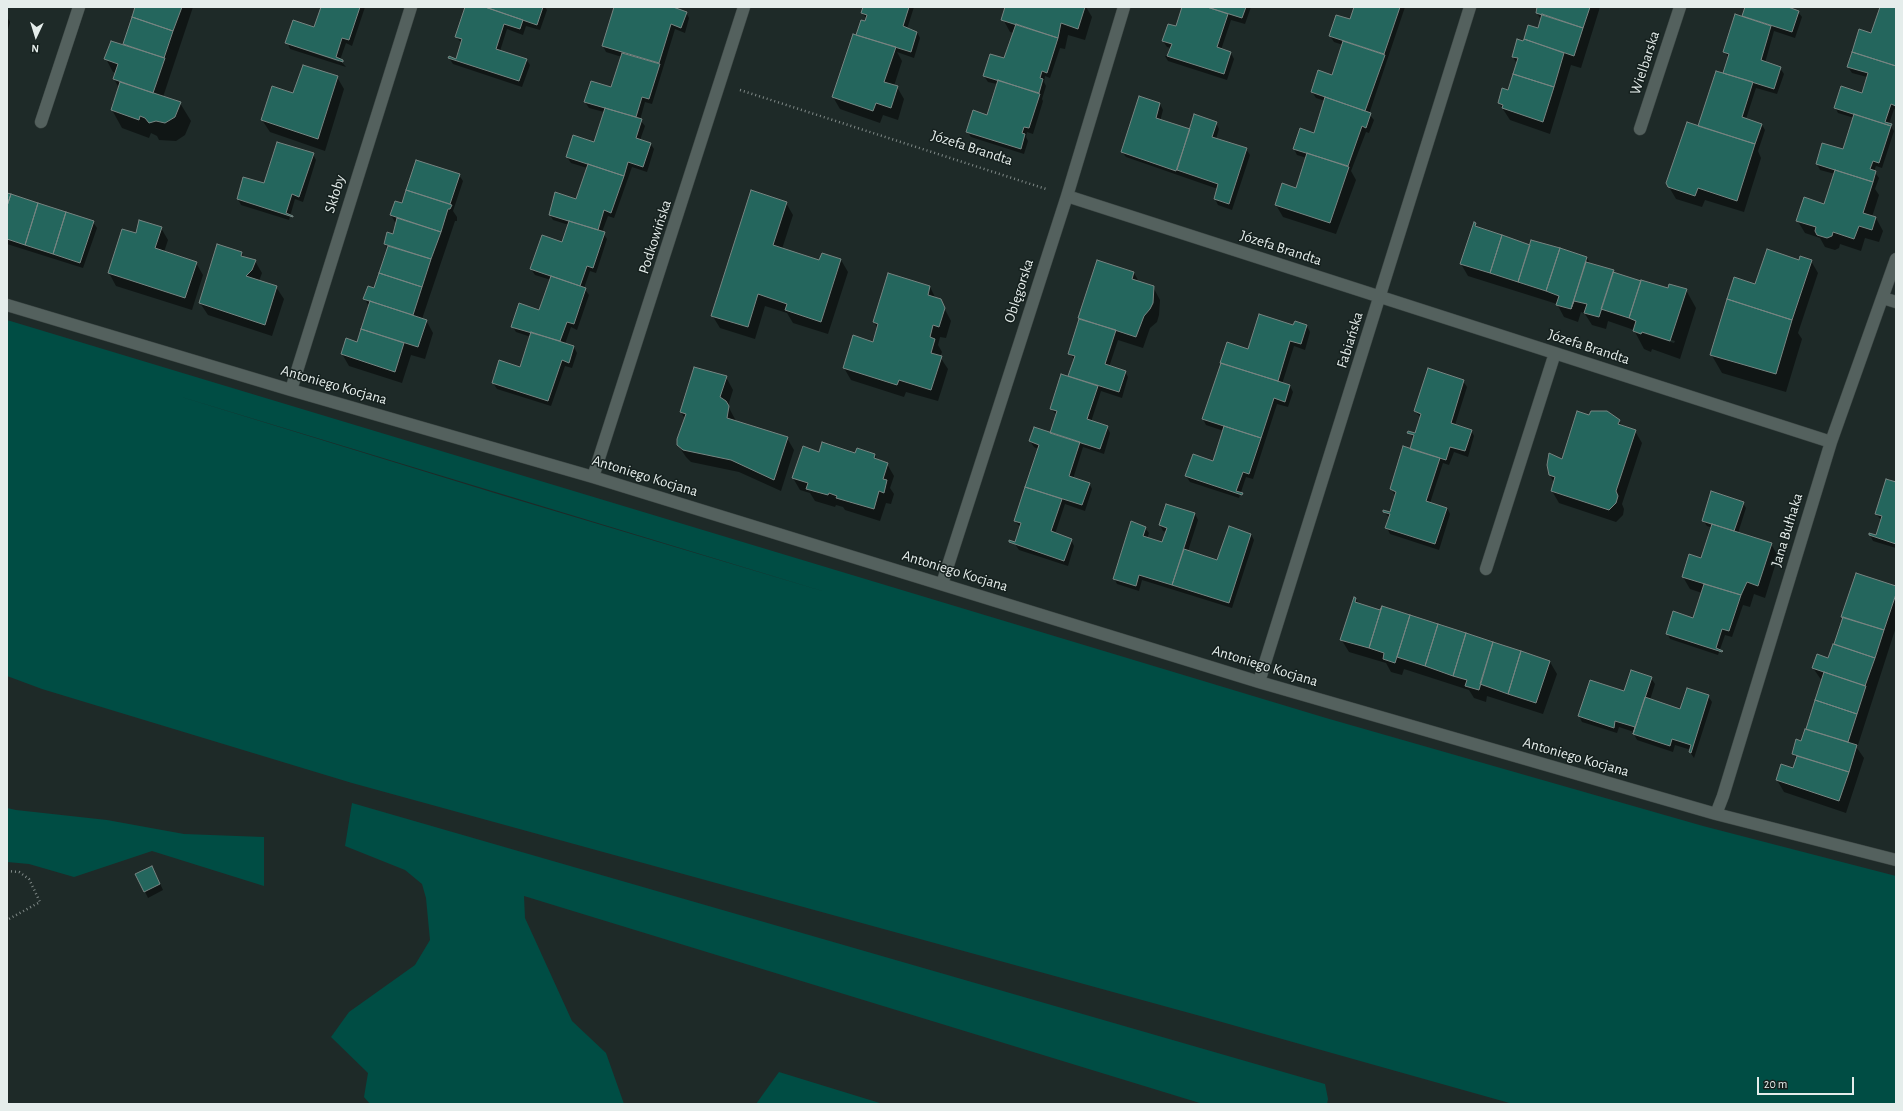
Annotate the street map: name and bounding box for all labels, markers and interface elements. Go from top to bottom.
north arrow [16,16,56,56]
street label: Wielbarska [1626,29,1664,97]
text: N [31,43,39,54]
street label: Józefa Brandta [929,126,1015,170]
street label: Skłoby [321,173,349,215]
street label: Podkowińska [635,198,675,276]
street label: Józefa Brandta [1238,226,1324,270]
street label: Oblęgorska [1000,257,1038,325]
street label: Fabiańska [1333,310,1367,370]
street label: Józefa Brandta [1546,325,1632,369]
street label: Antoniego Kocjana [279,361,389,409]
street label: Antoniego Kocjana [590,451,700,501]
street label: Jana Bułhaka [1767,491,1807,569]
street label: Antoniego Kocjana [900,546,1010,596]
street label: Antoniego Kocjana [1210,641,1320,691]
street label: Antoniego Kocjana [1521,733,1631,781]
scale bar [1759,1069,1856,1095]
text: 20 m [1764,1078,1787,1090]

